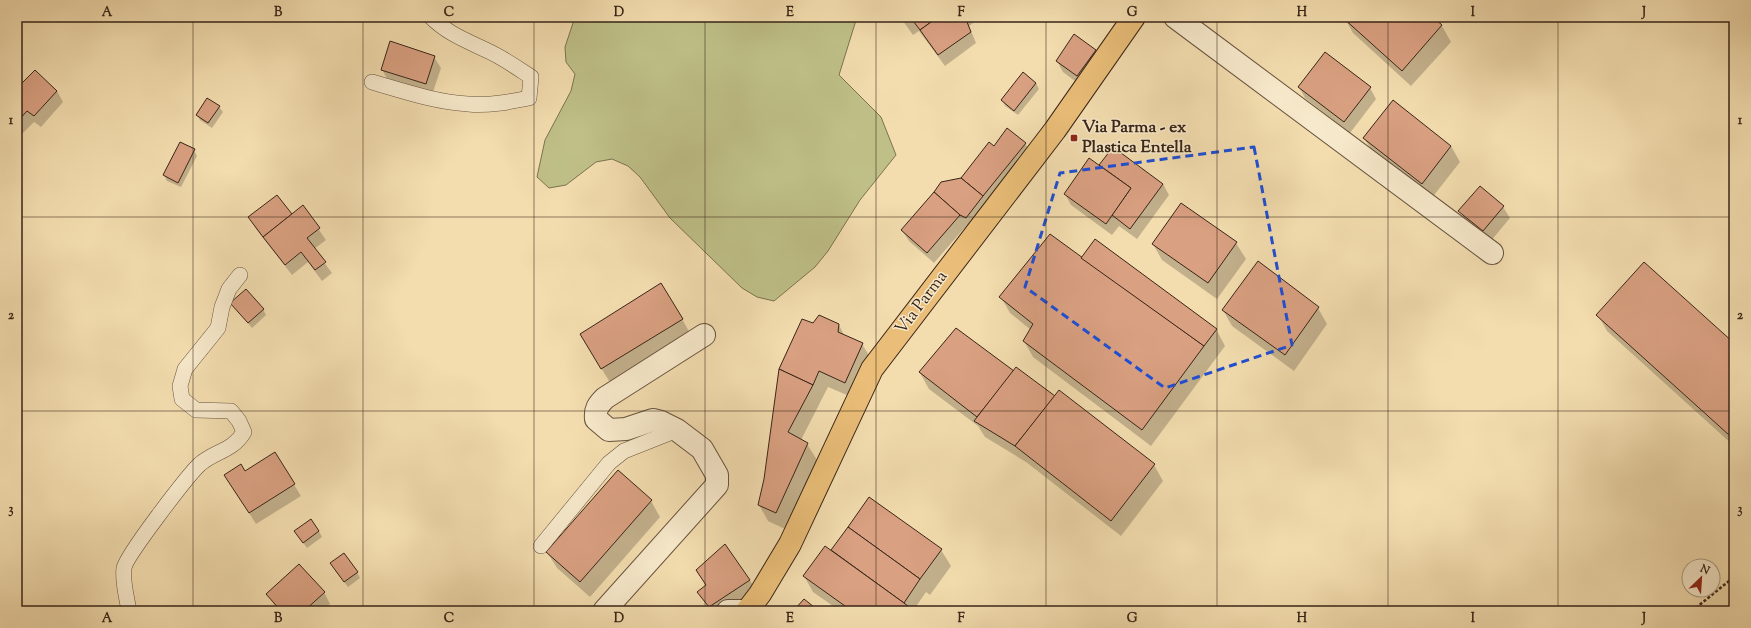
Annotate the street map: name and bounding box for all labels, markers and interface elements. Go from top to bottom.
text: A [102,4,113,22]
text: B [274,4,283,22]
text: C [444,4,454,22]
text: D [614,4,624,22]
text: E [786,4,794,22]
text: F [957,4,965,22]
text: G [1127,4,1138,22]
text: H [1297,4,1308,22]
text: I [1471,4,1476,22]
text: J [1641,4,1646,22]
text: 1 [9,112,14,130]
text: 1 [1738,112,1743,130]
place label: Via Parma - ex Plastica Entella [1082,116,1192,160]
marker: Via Parma - ex Plastica Entella [1069,133,1079,143]
street label: Via Parma [890,266,954,340]
text: 2 [8,307,15,325]
text: 2 [1737,307,1744,325]
text: 3 [8,501,14,519]
text: 3 [1737,501,1743,519]
north arrow [1681,558,1721,598]
text: N [1697,560,1712,579]
text: A [102,610,113,628]
text: B [274,610,283,628]
text: C [444,610,454,628]
text: D [614,610,624,628]
text: E [786,610,794,628]
text: F [957,610,965,628]
text: G [1127,610,1138,628]
text: H [1297,610,1308,628]
text: I [1471,610,1476,628]
text: J [1641,610,1646,628]

